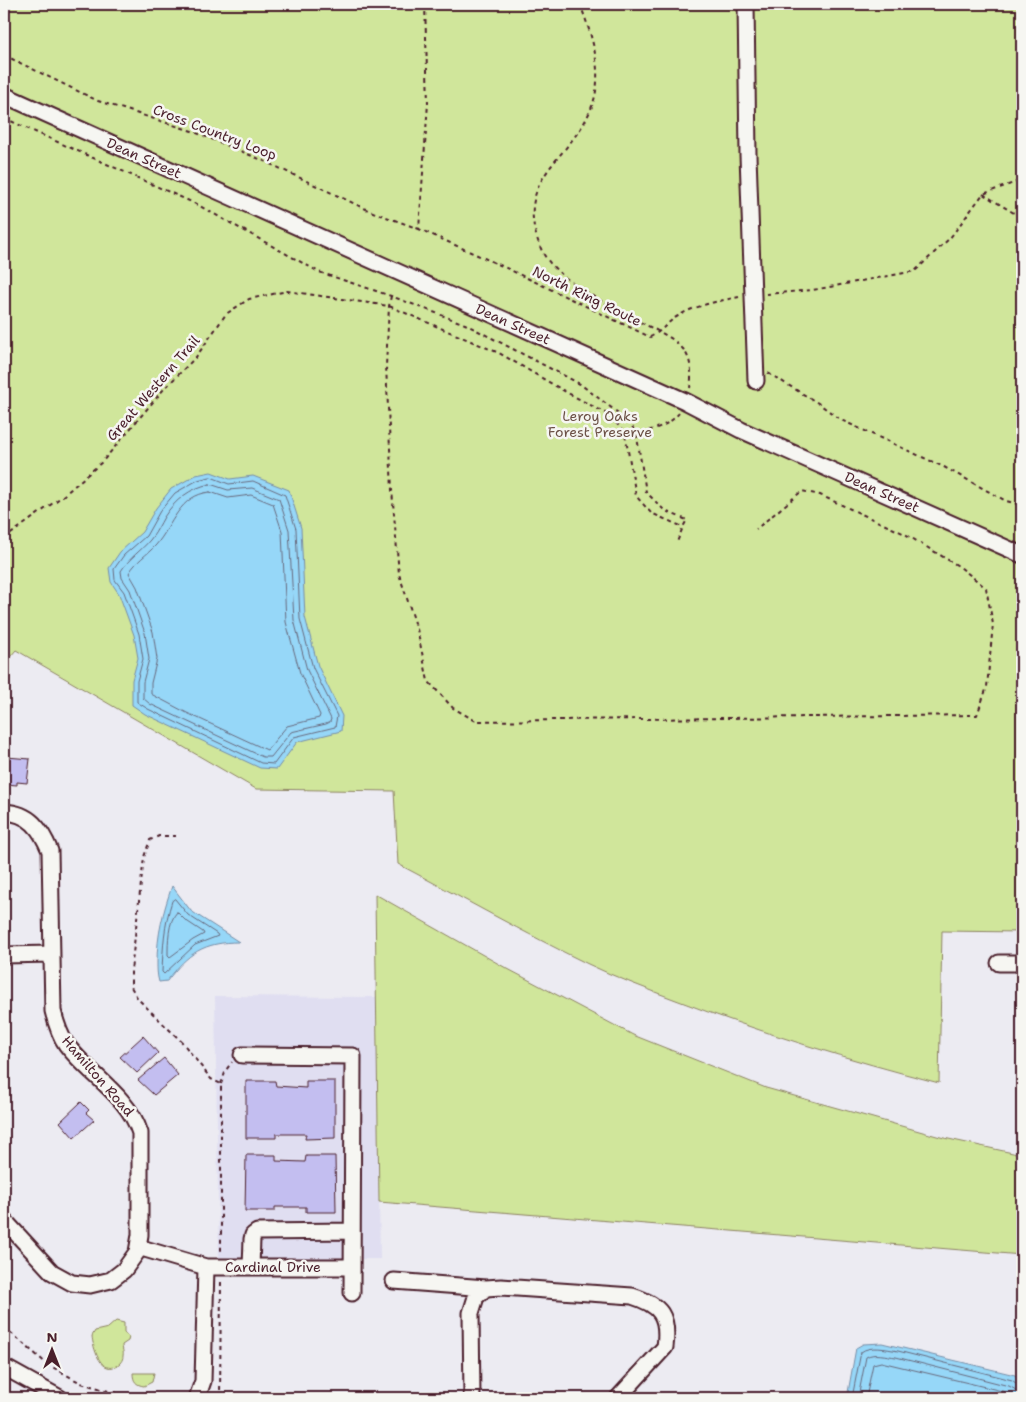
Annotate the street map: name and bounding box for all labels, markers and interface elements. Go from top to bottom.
street label: Cross Country Loop [151,100,279,164]
street label: Dean Street [104,133,184,183]
street label: North Ring Route [530,262,644,330]
street label: Dean Street [473,299,553,349]
street label: Great Western Trail [102,331,204,444]
park label: Leroy Oaks Forest Preserve [548,407,652,441]
street label: Dean Street [842,467,922,517]
street label: Hamilton Road [58,1032,138,1120]
street label: Cardinal Drive [225,1258,321,1276]
north arrow [28,1324,78,1374]
text: N [46,1328,58,1346]

